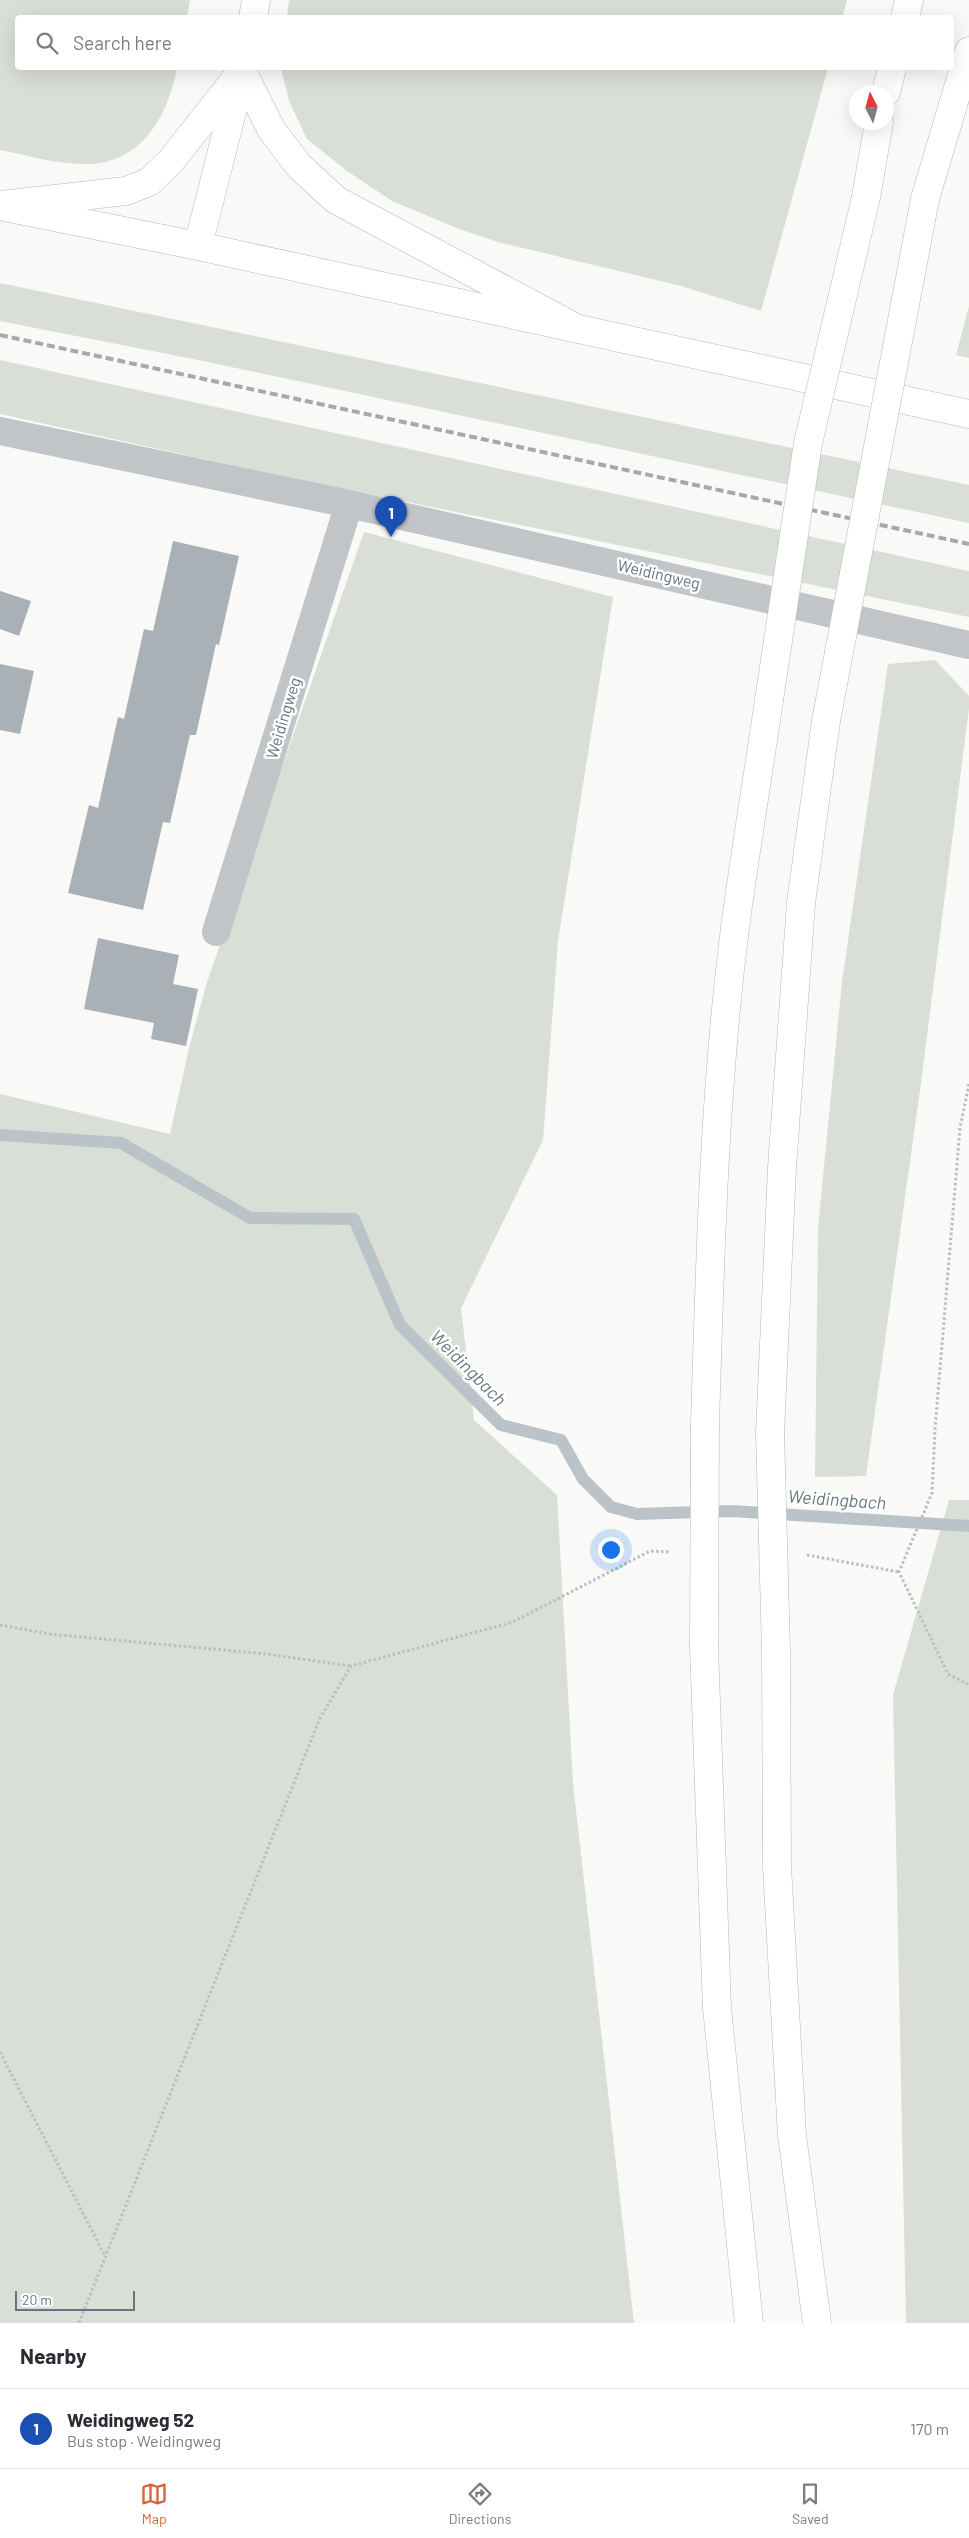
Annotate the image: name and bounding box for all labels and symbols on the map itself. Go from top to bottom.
north arrow [849,85,894,130]
pin: 1 [375,496,407,537]
street label: Weidingweg [616,555,702,592]
street label: Weidingweg [261,675,304,761]
water label: Weidingbach [426,1325,511,1410]
water label: Weidingbach [787,1485,887,1513]
your location [598,1537,624,1563]
scale bar [15,2288,135,2311]

